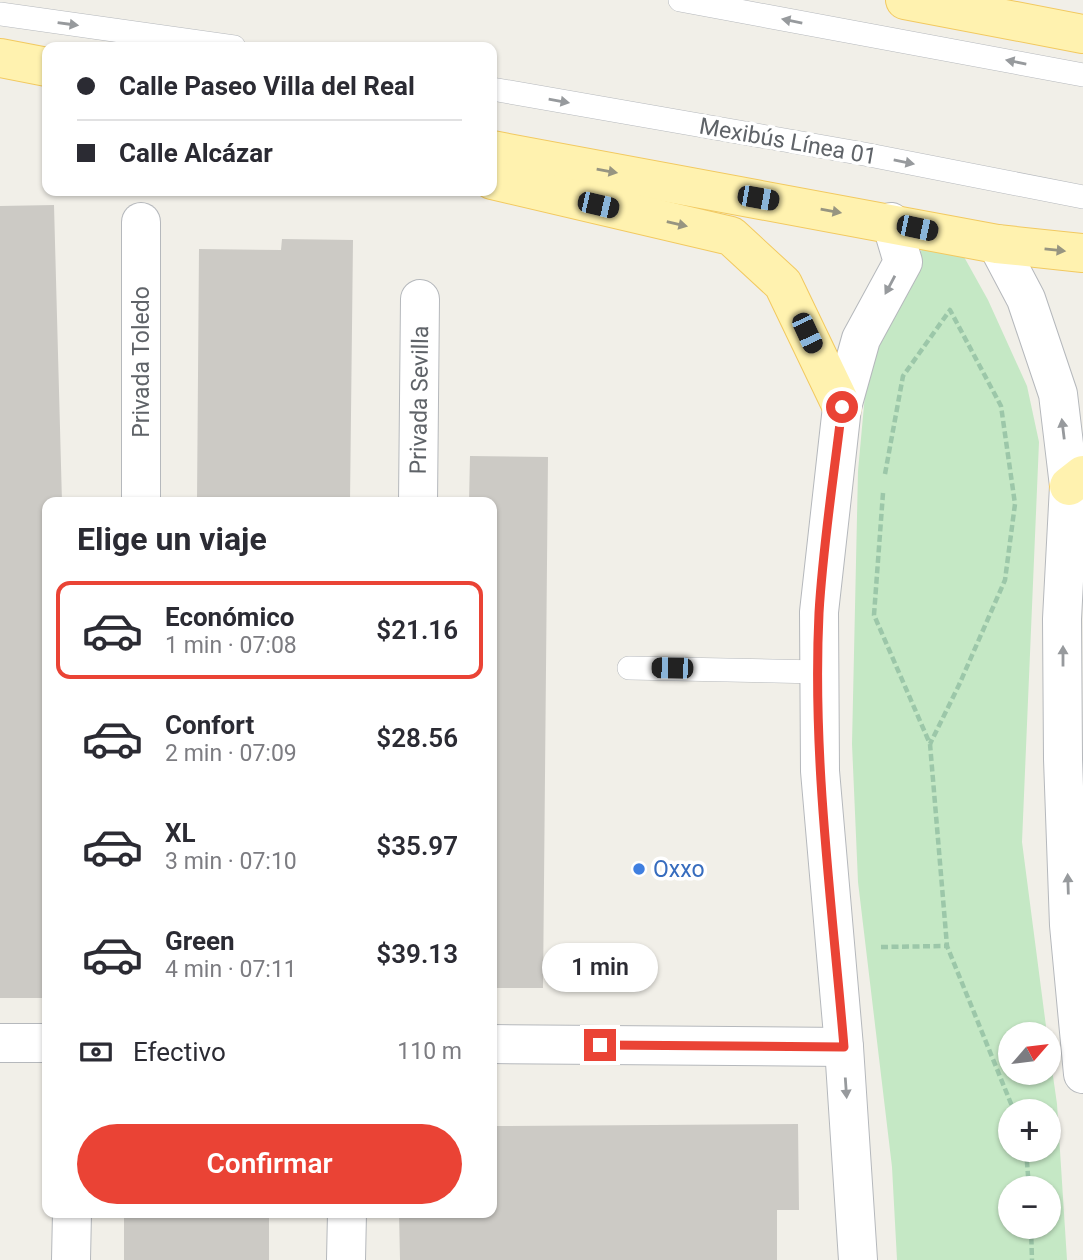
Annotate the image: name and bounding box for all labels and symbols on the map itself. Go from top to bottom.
one-way arrow [781,15,803,26]
one-way arrow [57,19,79,30]
one-way arrow [1005,57,1027,68]
one-way arrow [548,96,570,107]
street label: Mexibús Línea 01 [697,113,879,170]
one-way arrow [893,156,915,167]
one-way arrow [596,166,618,177]
car [736,184,781,212]
car [576,190,621,220]
one-way arrow [820,206,842,217]
car [895,213,940,243]
one-way arrow [667,218,689,229]
one-way arrow [1044,244,1066,255]
one-way arrow [885,276,897,296]
street label: Privada Toledo [128,286,155,438]
car [789,310,826,356]
street label: Privada Sevilla [405,325,434,475]
route start [826,391,858,423]
one-way arrow [1057,418,1068,440]
one-way arrow [1057,645,1069,667]
car [651,657,694,679]
place label: Oxxo [653,856,705,883]
marker: Oxxo [631,861,647,877]
one-way arrow [1062,872,1073,894]
callout: 1 min [542,944,658,992]
north arrow [998,1022,1060,1085]
route end [584,1029,616,1061]
one-way arrow [841,1078,852,1100]

